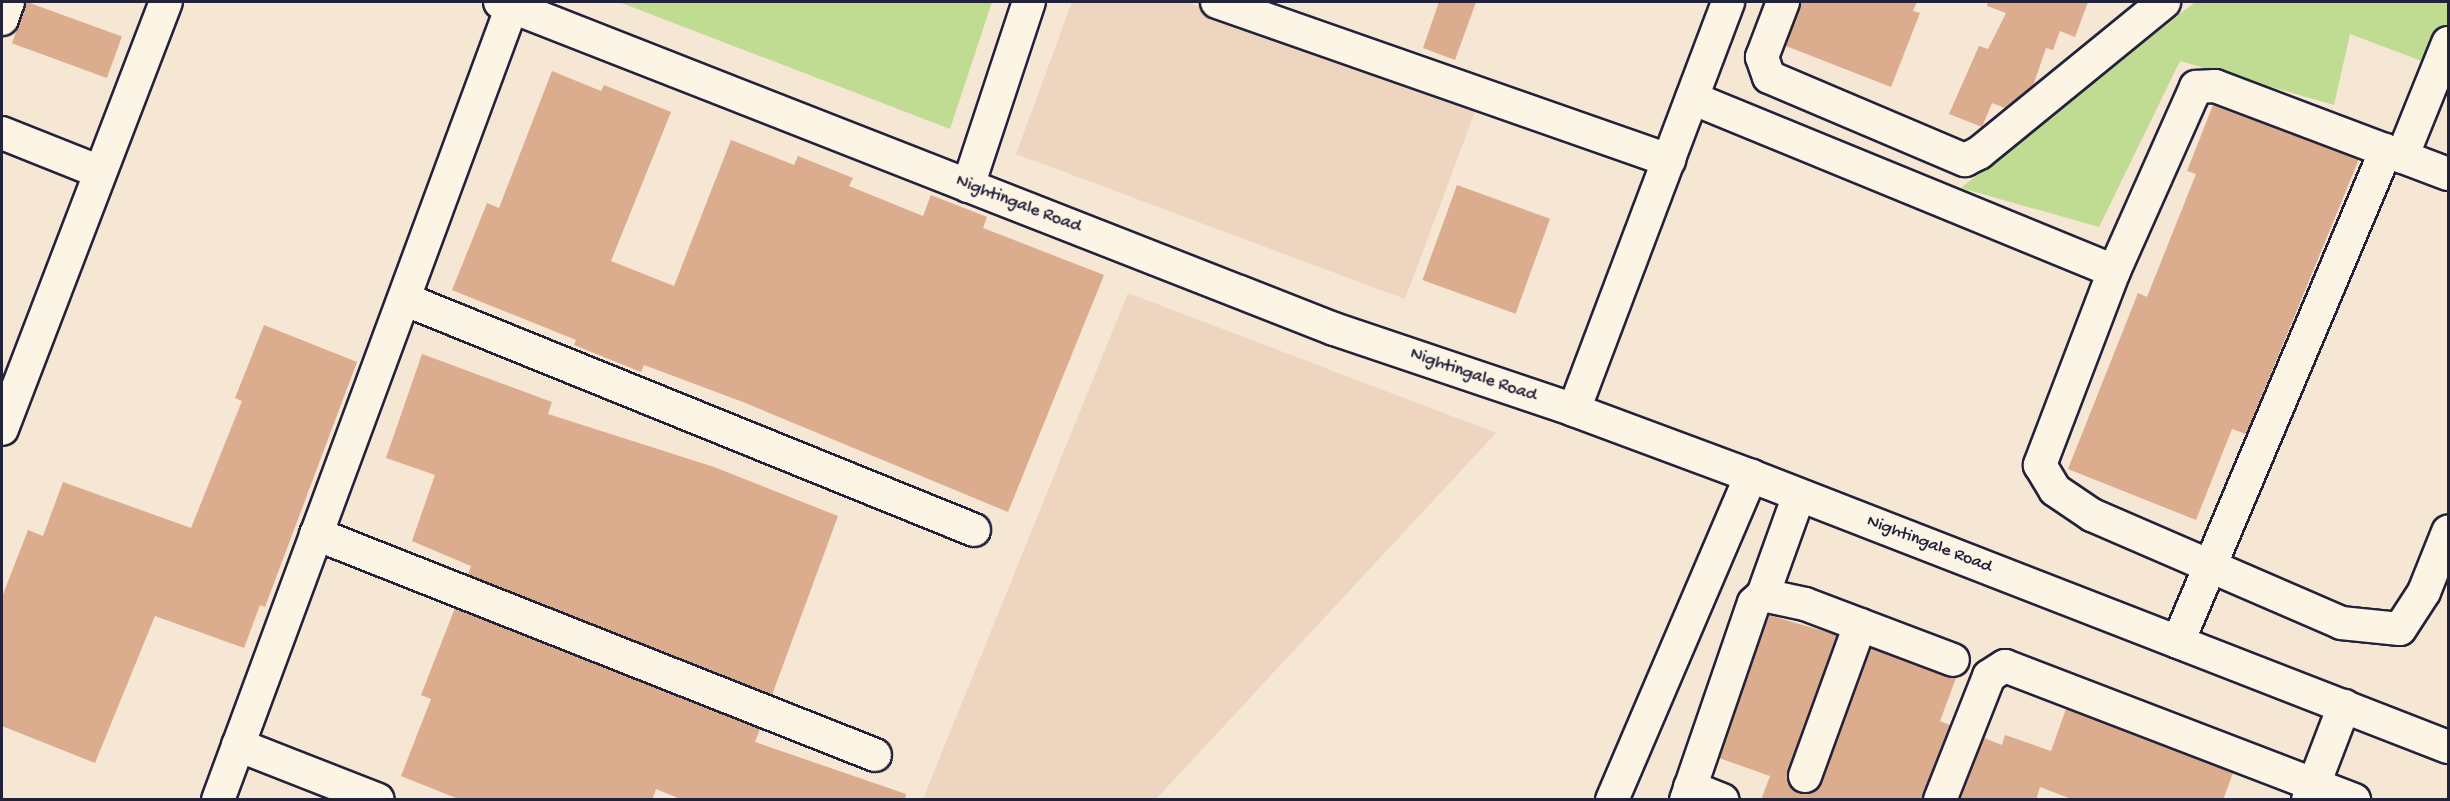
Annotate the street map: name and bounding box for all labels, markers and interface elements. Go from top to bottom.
street label: Nightingale Road [952,171,1084,239]
street label: Nightingale Road [1407,344,1539,408]
street label: Nightingale Road [1863,511,1995,579]

